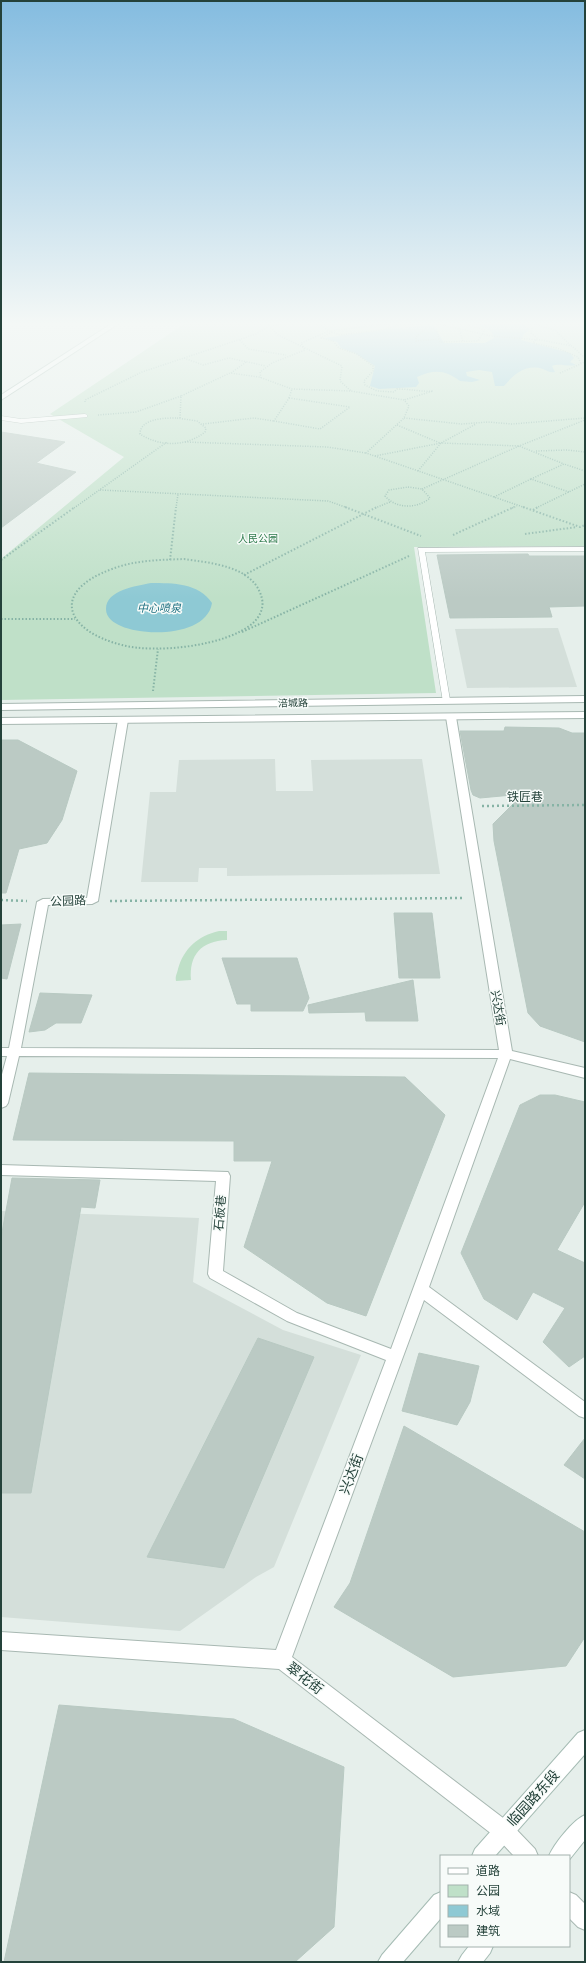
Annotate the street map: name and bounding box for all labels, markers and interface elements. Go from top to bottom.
park label: 人民公园 [238,533,278,544]
water label: 中心喷泉 [137,602,182,615]
street label: 涪城路 [278,697,308,709]
street label: 铁匠巷 [507,790,543,804]
street label: 公园路 [50,893,86,909]
street label: 兴达街 [488,989,508,1027]
street label: 石板巷 [211,1194,229,1232]
street label: 兴达街 [336,1452,366,1496]
street label: 翠花街 [284,1659,326,1697]
street label: 临园路东段 [504,1767,562,1829]
legend [440,1855,570,1947]
text: 道路 [476,1864,500,1878]
text: 公园 [476,1884,500,1898]
text: 水域 [476,1904,500,1918]
text: 建筑 [476,1924,500,1938]

